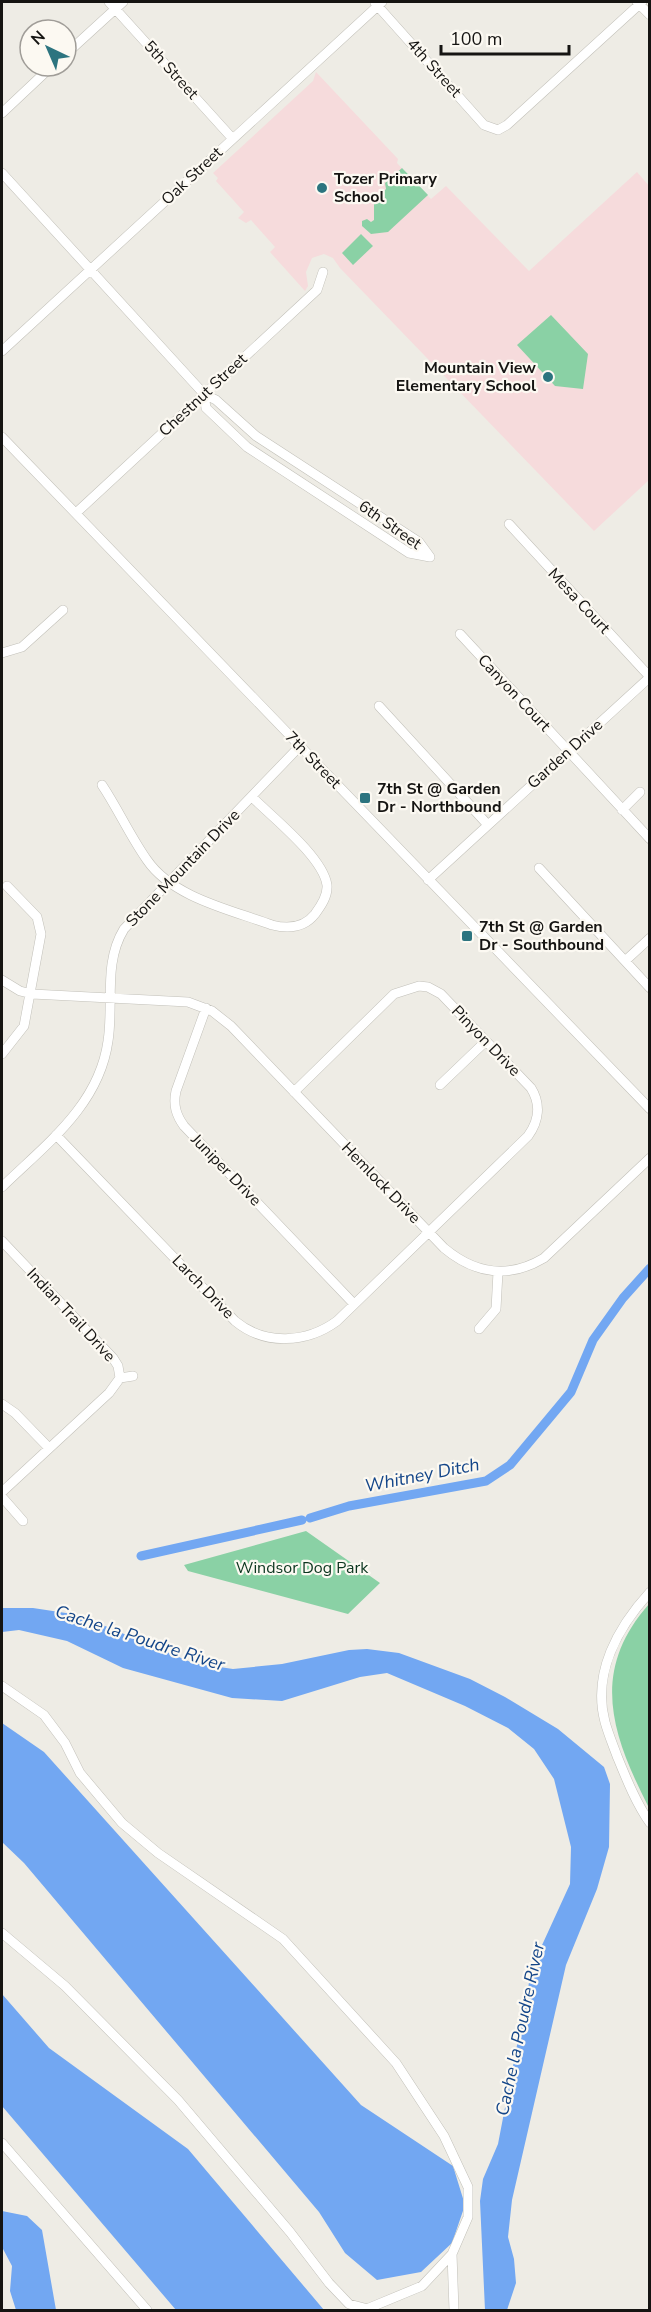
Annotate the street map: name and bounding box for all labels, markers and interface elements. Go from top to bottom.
north arrow [18,18,78,78]
scale bar [441,18,568,56]
text: N [26,26,50,50]
text: 100 m [450,27,502,51]
street label: 4th Street [402,34,467,102]
street label: 5th Street [139,36,204,104]
street label: Oak Street [157,142,228,210]
place label: Tozer Primary School [334,168,438,208]
marker: Tozer Primary School [315,181,329,195]
street label: Chestnut Street [154,348,252,442]
place label: Mountain View Elementary School [396,357,536,397]
marker: Mountain View Elementary School [541,370,555,384]
street label: 6th Street [354,495,426,555]
street label: Mesa Court [543,563,615,639]
street label: Canyon Court [473,650,556,737]
street label: Garden Drive [522,714,608,794]
street label: 7th Street [280,726,346,794]
place label: 7th St @ Garden Dr - Northbound [377,778,502,818]
marker: 7th St @ Garden Dr - Northbound [358,791,372,805]
street label: Stone Mountain Drive [121,804,245,932]
place label: 7th St @ Garden Dr - Southbound [479,916,604,956]
marker: 7th St @ Garden Dr - Southbound [460,929,474,943]
street label: Pinyon Drive [446,1001,526,1081]
street label: Juniper Drive [185,1128,266,1211]
street label: Hemlock Drive [336,1137,426,1229]
street label: Larch Drive [167,1250,239,1324]
street label: Indian Trail Drive [22,1263,120,1367]
water label: Whitney Ditch [363,1452,481,1498]
park label: Windsor Dog Park [236,1557,369,1579]
water label: Cache la Poudre River [52,1599,228,1677]
water label: Cache la Poudre River [490,1939,550,2118]

